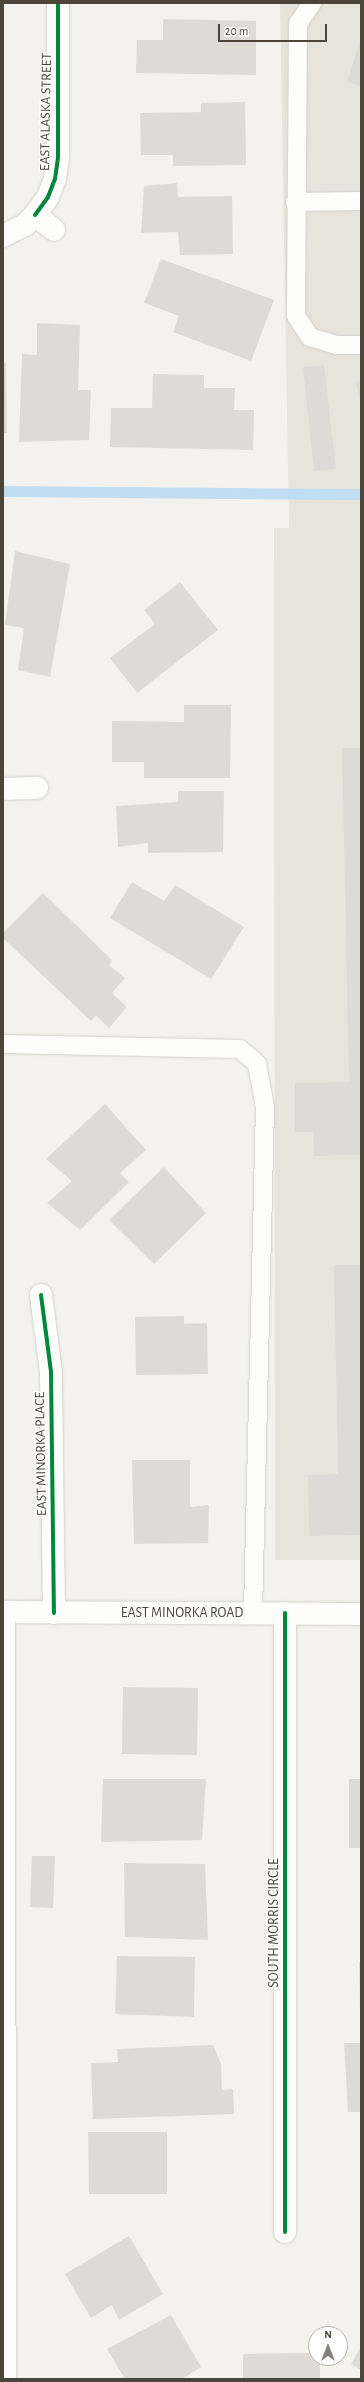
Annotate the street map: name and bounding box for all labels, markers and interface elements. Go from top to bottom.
scale bar [220,16,329,42]
text: 20 m [225,25,248,37]
street label: EAST ALASKA STREET [37,53,55,171]
street label: EAST MINORKA PLACE [32,1392,50,1516]
street label: EAST MINORKA ROAD [121,1605,243,1621]
street label: SOUTH MORRIS CIRCLE [266,1858,282,1988]
north arrow [308,2326,348,2366]
text: N [324,2329,332,2340]

